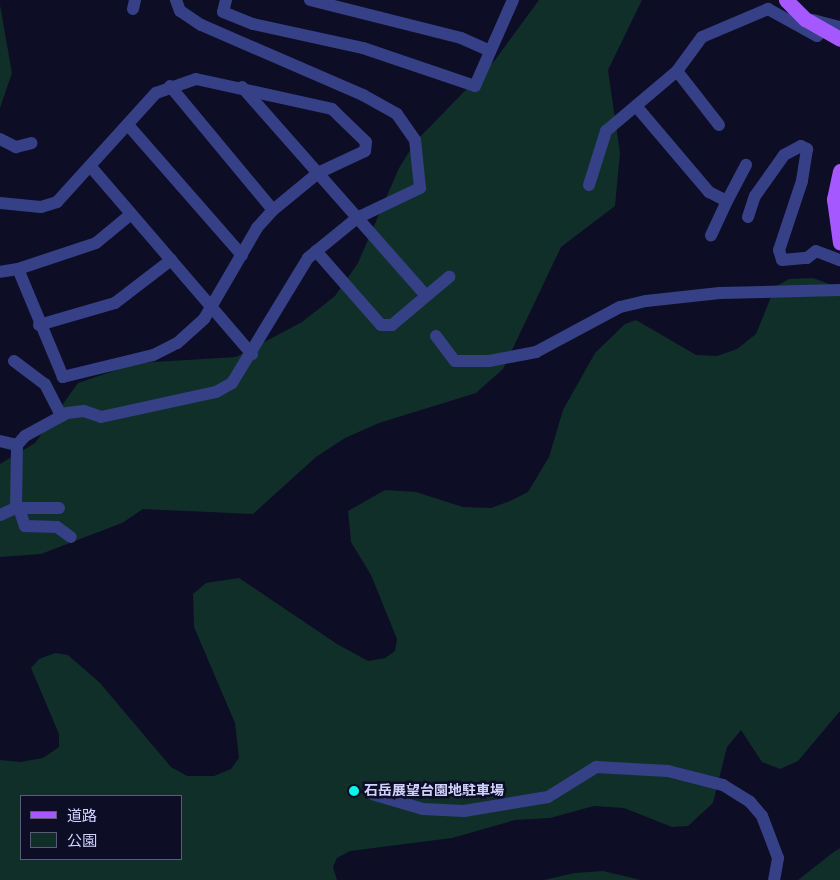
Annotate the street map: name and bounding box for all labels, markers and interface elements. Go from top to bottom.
place label: 石岳展望台園地駐車場 [364,783,504,799]
marker: 石岳展望台園地駐車場 [348,785,360,797]
legend [20,795,182,860]
text: 道路 [67,807,97,826]
text: 公園 [67,832,97,851]

